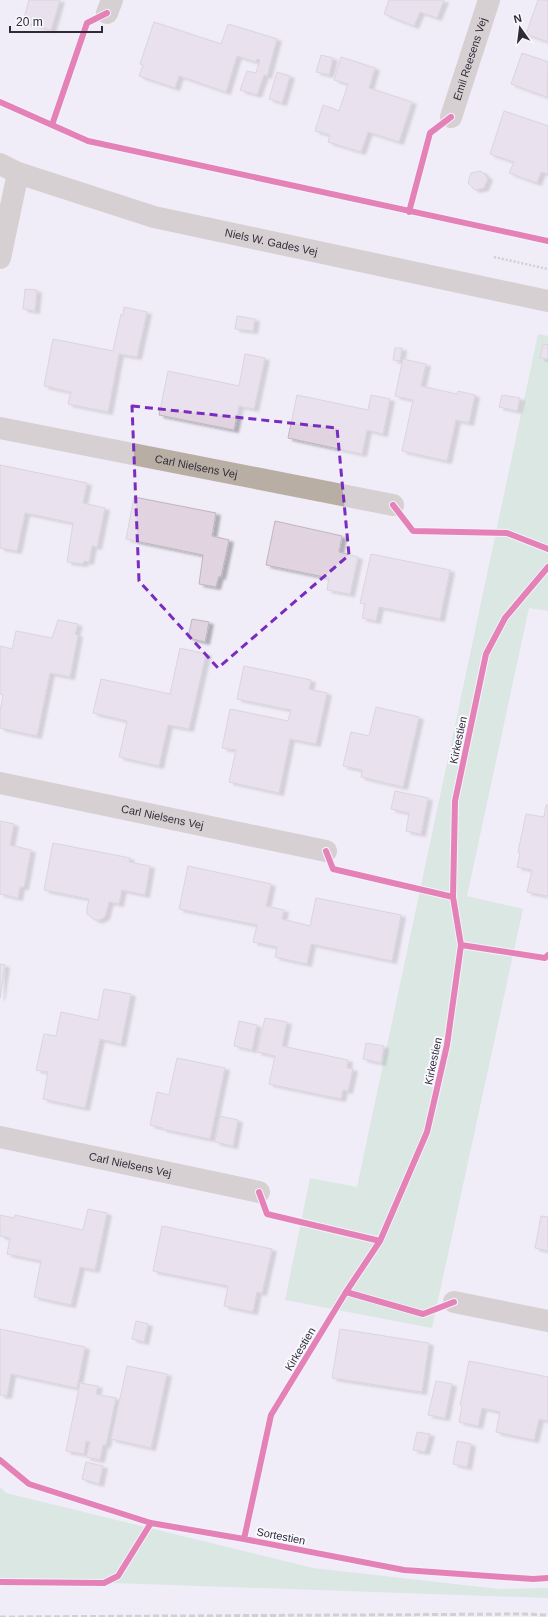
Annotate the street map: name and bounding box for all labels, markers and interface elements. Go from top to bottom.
scale bar [10,8,102,34]
north arrow [500,8,540,48]
text: N [512,12,523,25]
text: 20 m [16,15,43,29]
street label: Emil Reesens Vej [451,16,489,102]
street label: Niels W. Gades Vej [224,226,319,258]
street label: Carl Nielsens Vej [154,453,239,480]
street label: Kirkestien [447,715,469,765]
street label: Carl Nielsens Vej [120,802,205,831]
street label: Kirkestien [422,1036,444,1086]
street label: Carl Nielsens Vej [88,1150,172,1179]
street label: Kirkestien [282,1325,318,1373]
street label: Sortestien [256,1525,306,1547]

